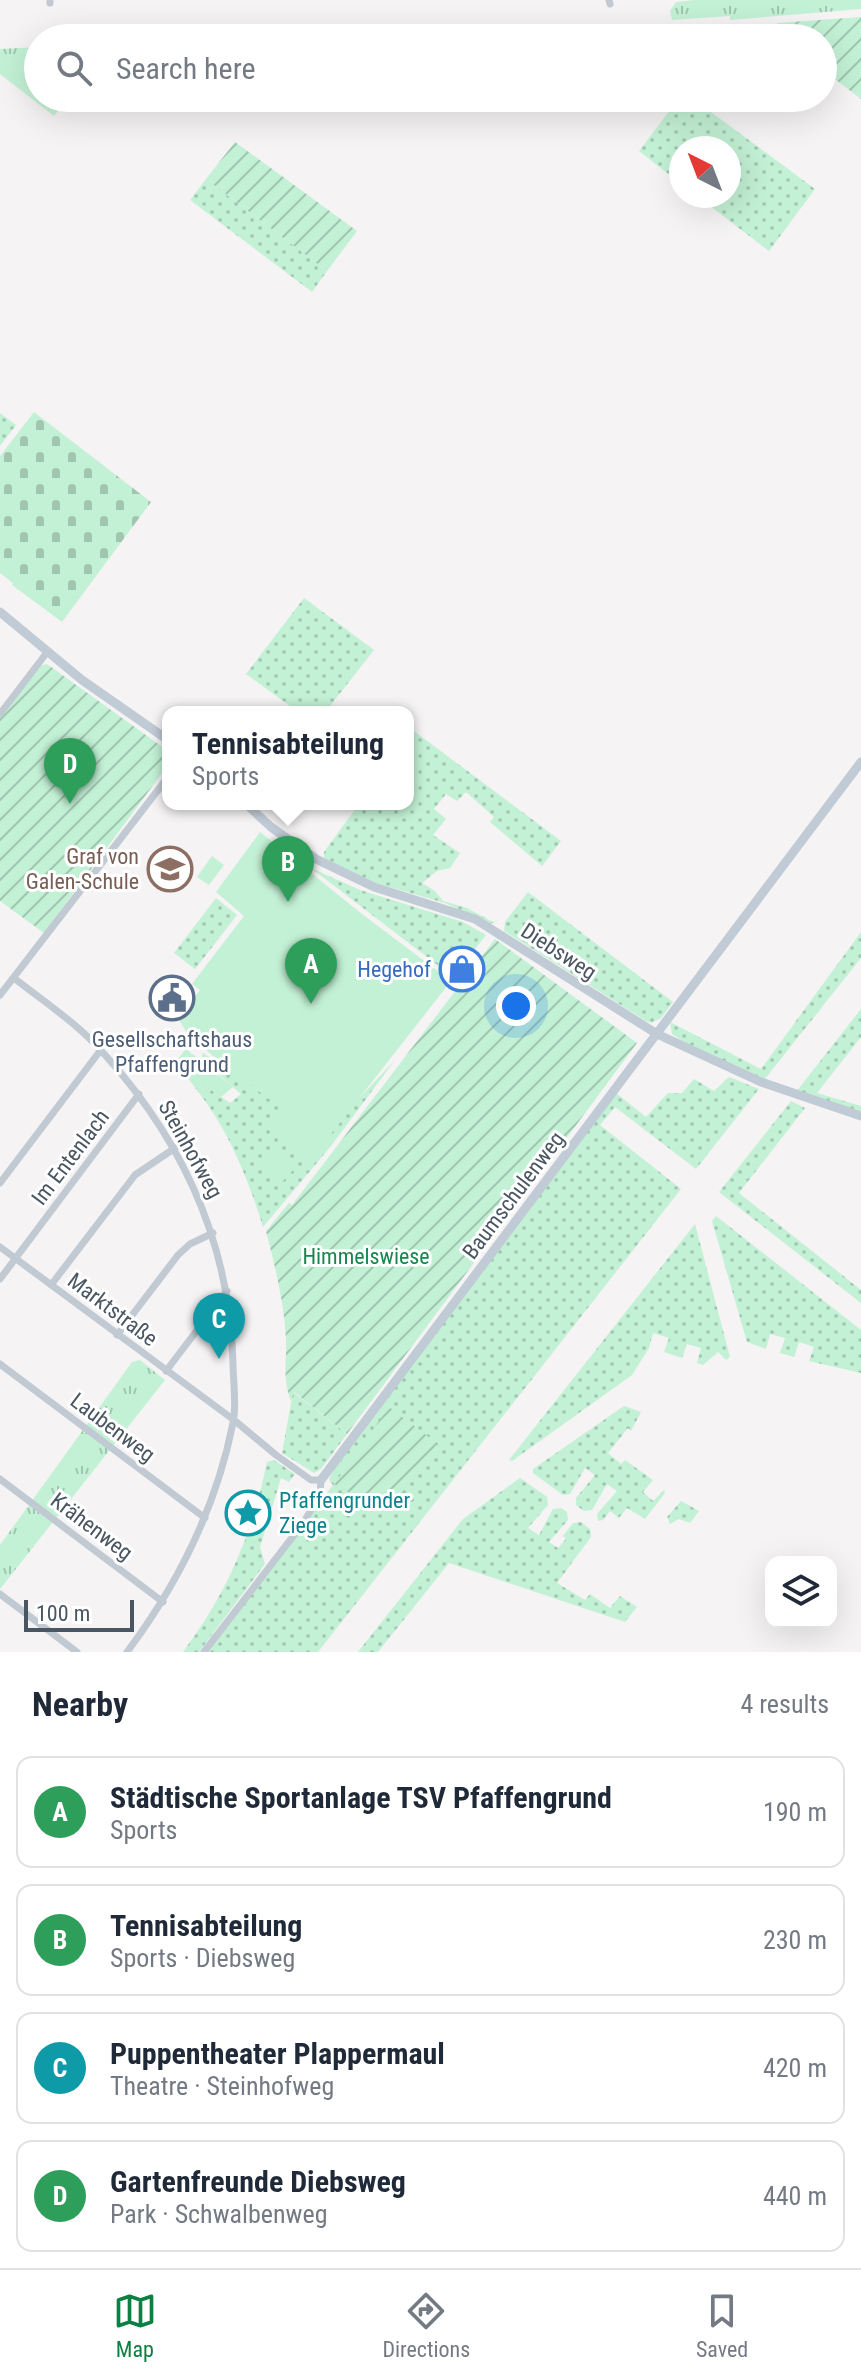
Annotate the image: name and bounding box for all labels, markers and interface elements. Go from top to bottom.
search box [24,24,837,112]
icon: search [52,46,96,90]
text: Search here [116,51,256,86]
north arrow [669,136,741,208]
popup [162,706,414,810]
text: Tennisabteilung [192,726,384,761]
pin: D [44,738,96,804]
text: Sports [192,761,259,791]
pin: B [262,836,314,902]
place label: Graf von Galen-Schule [26,844,139,894]
school or university icon: Graf von Galen-Schule [146,845,194,893]
street label: Diebsweg [517,918,601,985]
pin: A [285,938,337,1004]
shop icon: Hegehof [438,945,486,993]
place label: Hegehof [357,957,431,982]
public building icon: Gesellschaftshaus Pfaffengrund [148,974,196,1022]
your location [496,986,536,1026]
place label: Gesellschaftshaus Pfaffengrund [92,1027,252,1077]
street label: Steinhofweg [153,1096,228,1203]
street label: Im Entenlach [27,1105,114,1210]
street label: Baumschulenweg [457,1127,569,1264]
park label: Himmelswiese [302,1244,430,1269]
street label: Marktstraße [63,1268,162,1351]
pin: C [193,1293,245,1359]
street label: Laubenweg [66,1388,160,1467]
street label: Krähenweg [46,1488,138,1565]
place label: Pfaffengrunder Ziege [279,1488,410,1538]
place icon: Pfaffengrunder Ziege [224,1489,272,1537]
map controls [765,1556,837,1628]
button: layers [765,1556,837,1628]
scale bar [24,1596,134,1632]
text: 100 m [36,1601,90,1626]
text: Nearby [32,1684,128,1724]
text: 4 results [740,1689,829,1719]
text: Städtische Sportanlage TSV Pfaffengrund [110,1780,612,1815]
text: A [52,1797,68,1827]
text: 190 m [763,1797,827,1827]
text: Sports [110,1815,177,1845]
text: Tennisabteilung [110,1908,302,1943]
text: B [53,1925,67,1955]
text: 230 m [763,1925,827,1955]
text: Sports · Diebsweg [110,1943,295,1973]
text: Puppentheater Plappermaul [110,2036,445,2071]
text: C [53,2053,67,2083]
text: 420 m [763,2053,827,2083]
text: Theatre · Steinhofweg [110,2071,334,2101]
text: Gartenfreunde Diebsweg [110,2164,406,2199]
text: D [53,2181,67,2211]
text: 440 m [763,2181,827,2211]
text: Park · Schwalbenweg [110,2199,328,2229]
tab: Map [113,2289,157,2362]
tab: Directions [382,2289,470,2362]
tab: Saved [696,2289,748,2362]

